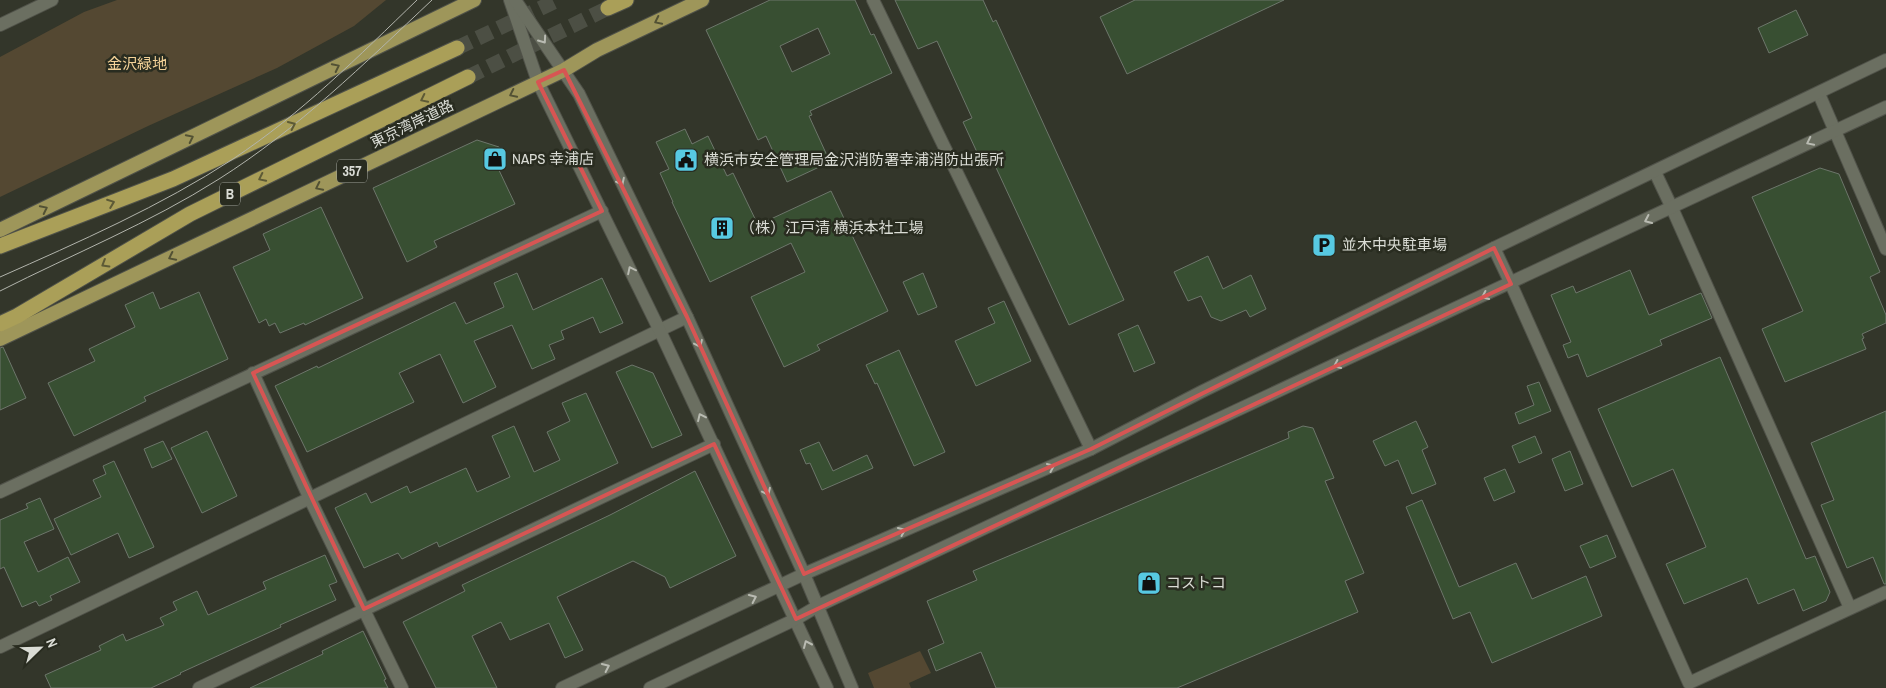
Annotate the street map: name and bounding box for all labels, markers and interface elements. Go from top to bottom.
one-way arrow [654,15,663,25]
one-way arrow [537,34,546,44]
park label: 金沢緑地 [107,53,167,74]
one-way arrow [331,63,340,73]
one-way arrow [509,88,518,98]
one-way arrow [420,93,429,103]
street label: 東京湾岸道路 [367,94,457,153]
one-way arrow [287,120,296,131]
one-way arrow [185,134,194,144]
one-way arrow [1806,136,1815,146]
shop icon: NAPS 幸浦店 [482,146,508,172]
public building icon: 横浜市安全管理局金沢消防署幸浦消防出張所 [673,147,699,173]
place label: NAPS 幸浦店 [512,148,594,169]
place label: 横浜市安全管理局金沢消防署幸浦消防出張所 [704,149,1004,170]
road number: 357 [337,160,367,182]
one-way arrow [259,172,268,182]
one-way arrow [615,177,626,186]
one-way arrow [315,181,324,191]
road number: B [220,182,240,205]
one-way arrow [106,199,115,210]
one-way arrow [39,205,48,215]
one-way arrow [1644,213,1653,223]
building icon: （株）江戸清 横浜本社工場 [709,215,735,241]
place label: （株）江戸清 横浜本社工場 [740,217,923,238]
parking icon: 並木中央駐車場 [1311,232,1337,258]
place label: 並木中央駐車場 [1342,234,1447,255]
one-way arrow [168,251,177,261]
one-way arrow [101,258,110,268]
one-way arrow [627,266,637,275]
one-way arrow [1481,290,1490,300]
one-way arrow [693,339,703,348]
one-way arrow [1333,358,1342,369]
one-way arrow [697,413,707,422]
one-way arrow [1046,462,1055,473]
one-way arrow [760,487,771,496]
one-way arrow [897,527,906,538]
shop icon: コストコ [1136,570,1162,596]
place label: コストコ [1166,572,1226,593]
one-way arrow [748,594,757,604]
north arrow [15,623,65,673]
text: N [42,636,62,650]
one-way arrow [803,640,813,649]
one-way arrow [601,663,610,673]

